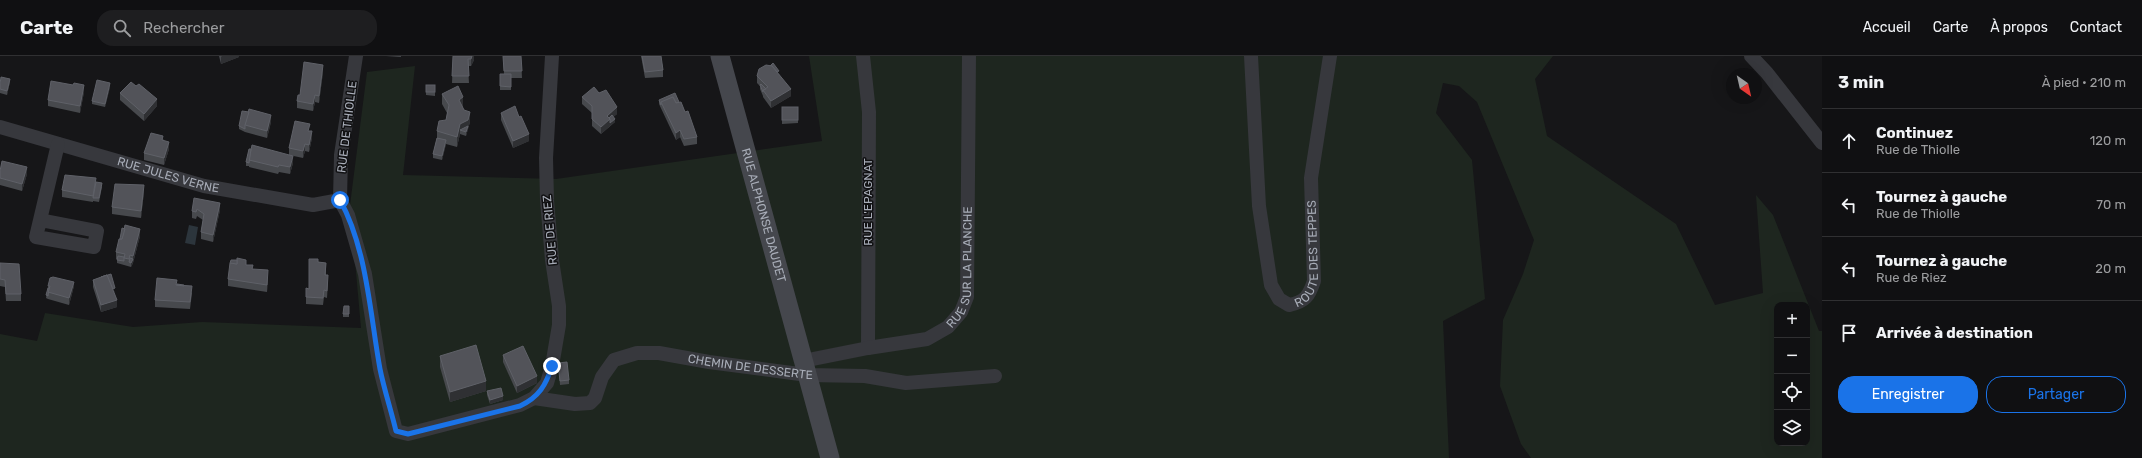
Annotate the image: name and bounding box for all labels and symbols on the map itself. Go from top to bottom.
north arrow [1726,68,1762,104]
street label: RUE DE THIOLLE [334,80,360,174]
street label: RUE ALPHONSE DAUDET [739,147,789,284]
street label: RUE JULES VERNE [116,154,220,196]
street label: RUE L'EPAGNAT [861,158,875,246]
route start [331,191,349,209]
street label: RUE DE RIEZ [540,194,560,266]
street label: ROUTE DES TEPPES [1292,200,1321,310]
street label: RUE SUR LA PLANCHE [943,206,975,331]
street label: CHEMIN DE DESSERTE [687,351,813,382]
route end [543,357,561,375]

